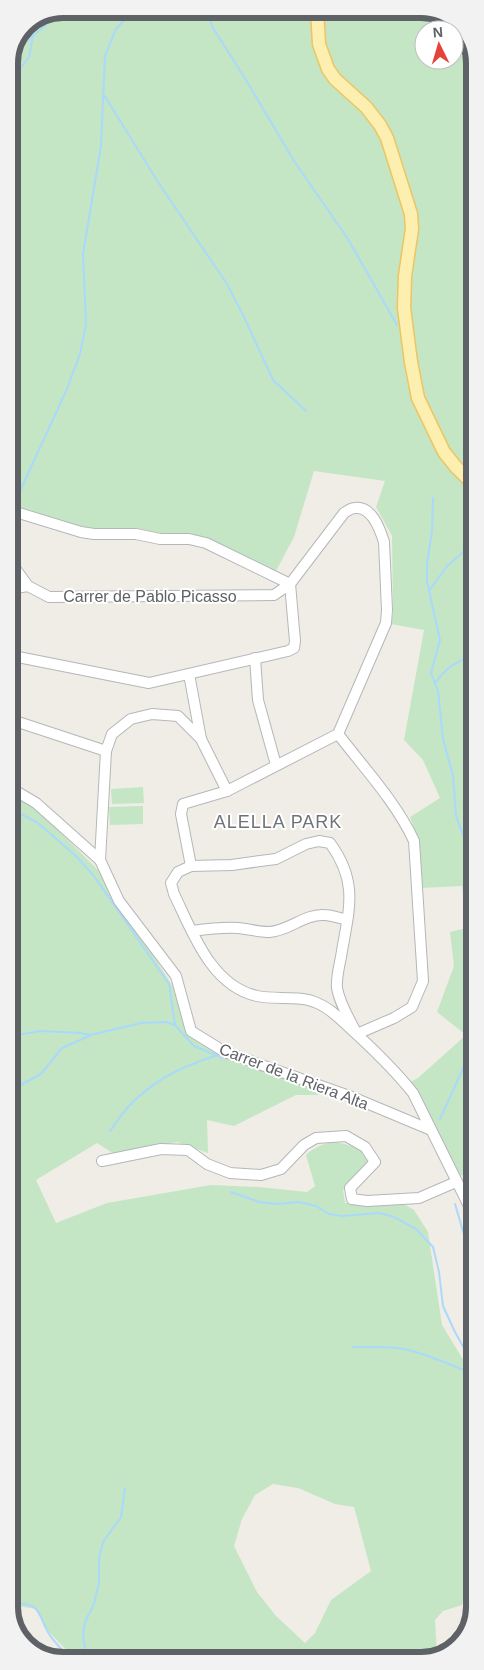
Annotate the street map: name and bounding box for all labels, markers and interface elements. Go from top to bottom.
north arrow [414,20,464,70]
text: N [432,24,444,40]
street label: Carrer de Pablo Picasso [63,588,237,605]
district label: ALELLA PARK [214,812,342,832]
street label: Carrer de la Riera Alta [217,1040,371,1113]

